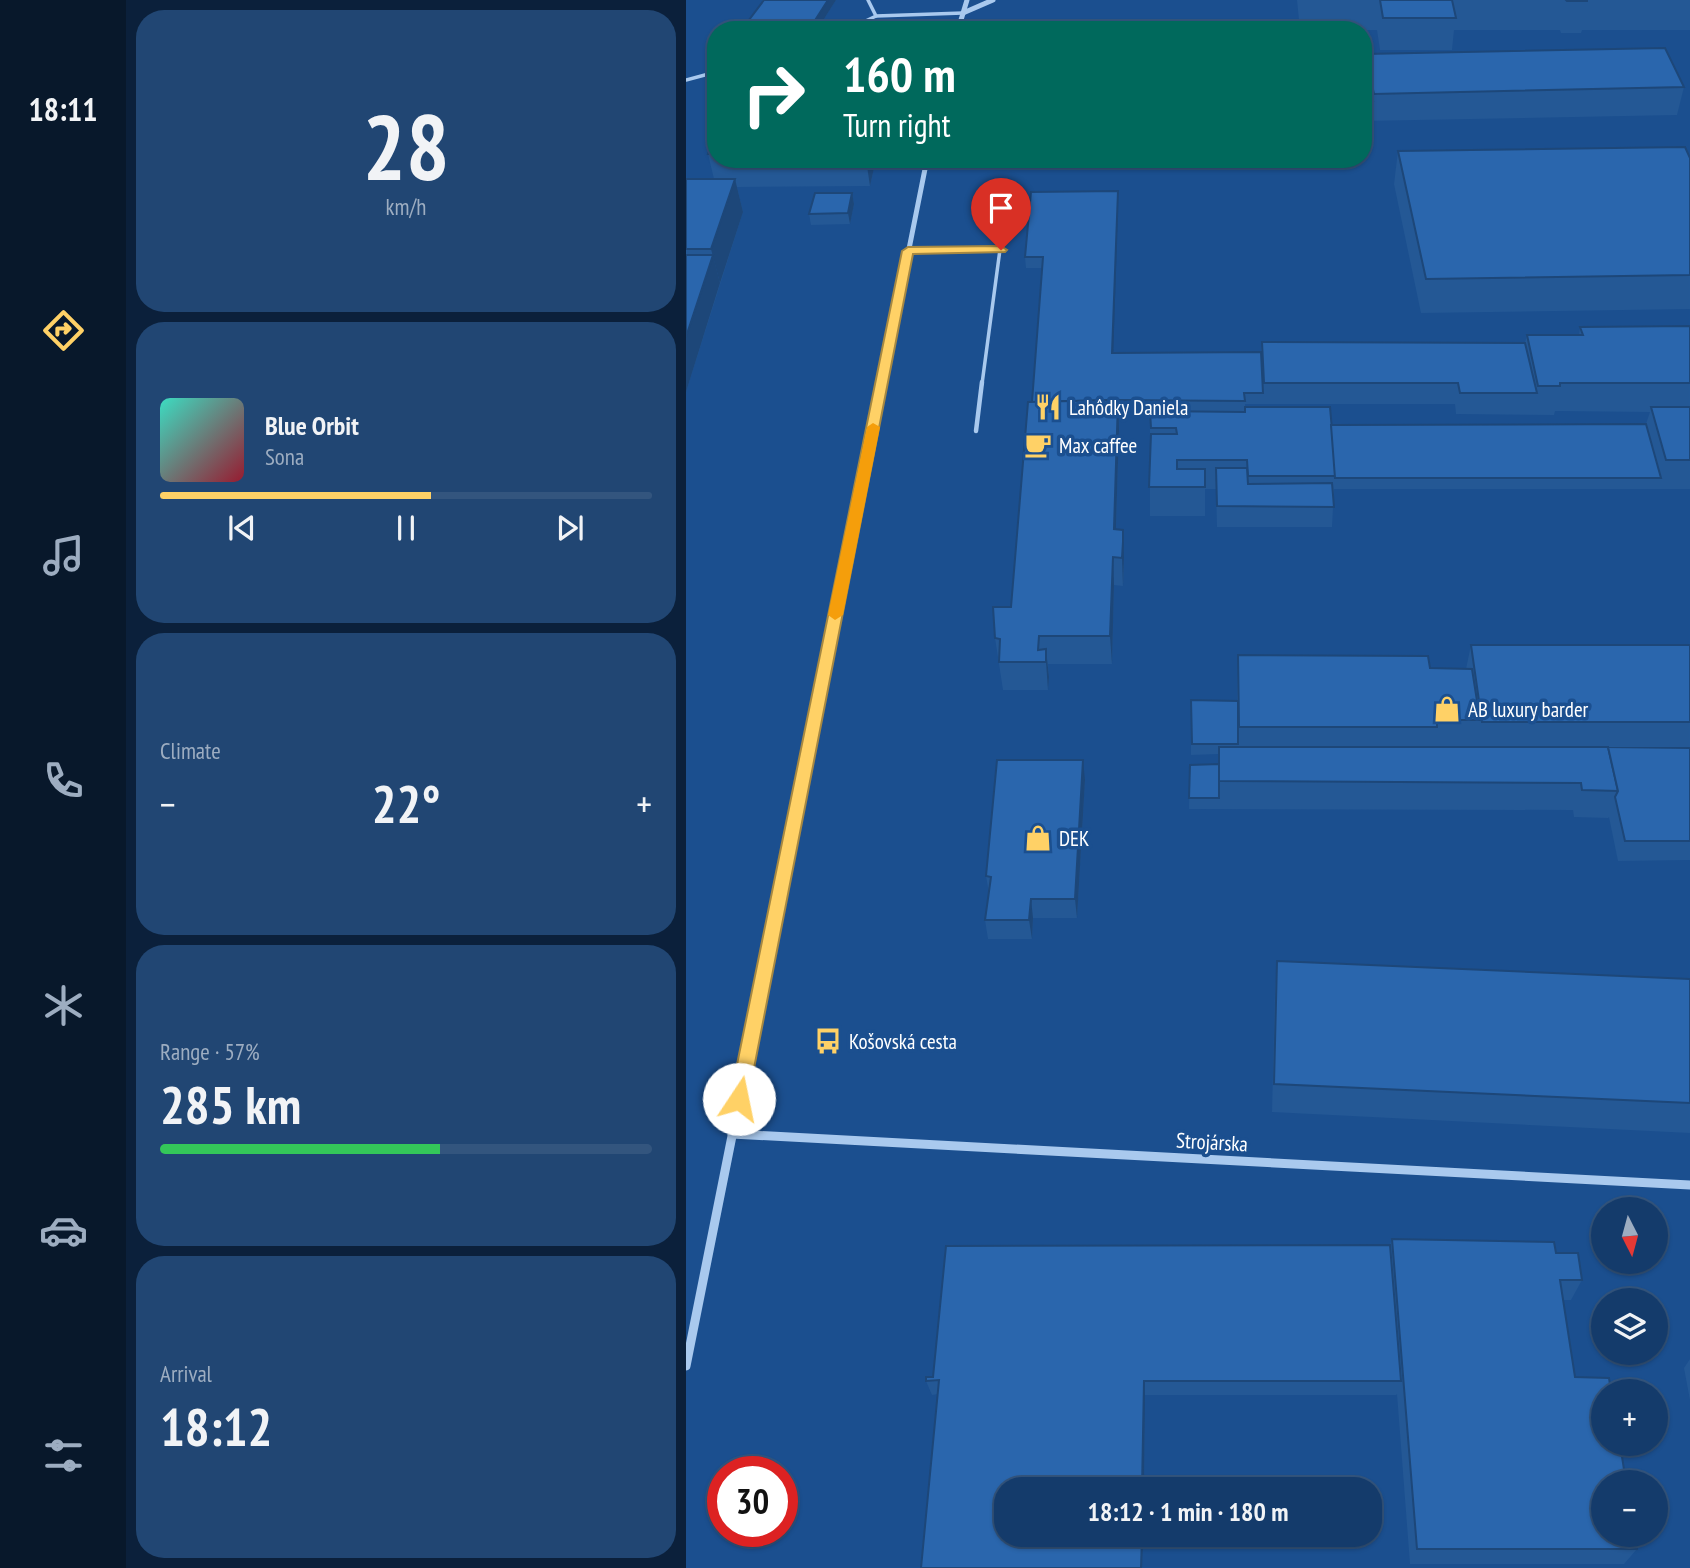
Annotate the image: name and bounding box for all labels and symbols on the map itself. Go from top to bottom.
pin [971,178,1031,250]
restaurant icon: Lahôdky Daniela [1033,392,1063,422]
place label: Lahôdky Daniela [1069,394,1188,421]
cafe icon: Max caffee [1023,430,1053,460]
place label: Max caffee [1059,432,1137,459]
shop icon: AB luxury barder [1432,694,1462,724]
place label: AB luxury barder [1468,696,1589,723]
shop icon: DEK [1023,823,1053,853]
place label: DEK [1059,825,1089,852]
bus stop icon: Košovská cesta [813,1026,843,1056]
place label: Košovská cesta [849,1028,957,1055]
position arrow [702,1062,776,1136]
street label: Strojárska [1175,1127,1249,1157]
north arrow [1591,1197,1668,1274]
speed limit sign: 30 [707,1456,798,1547]

